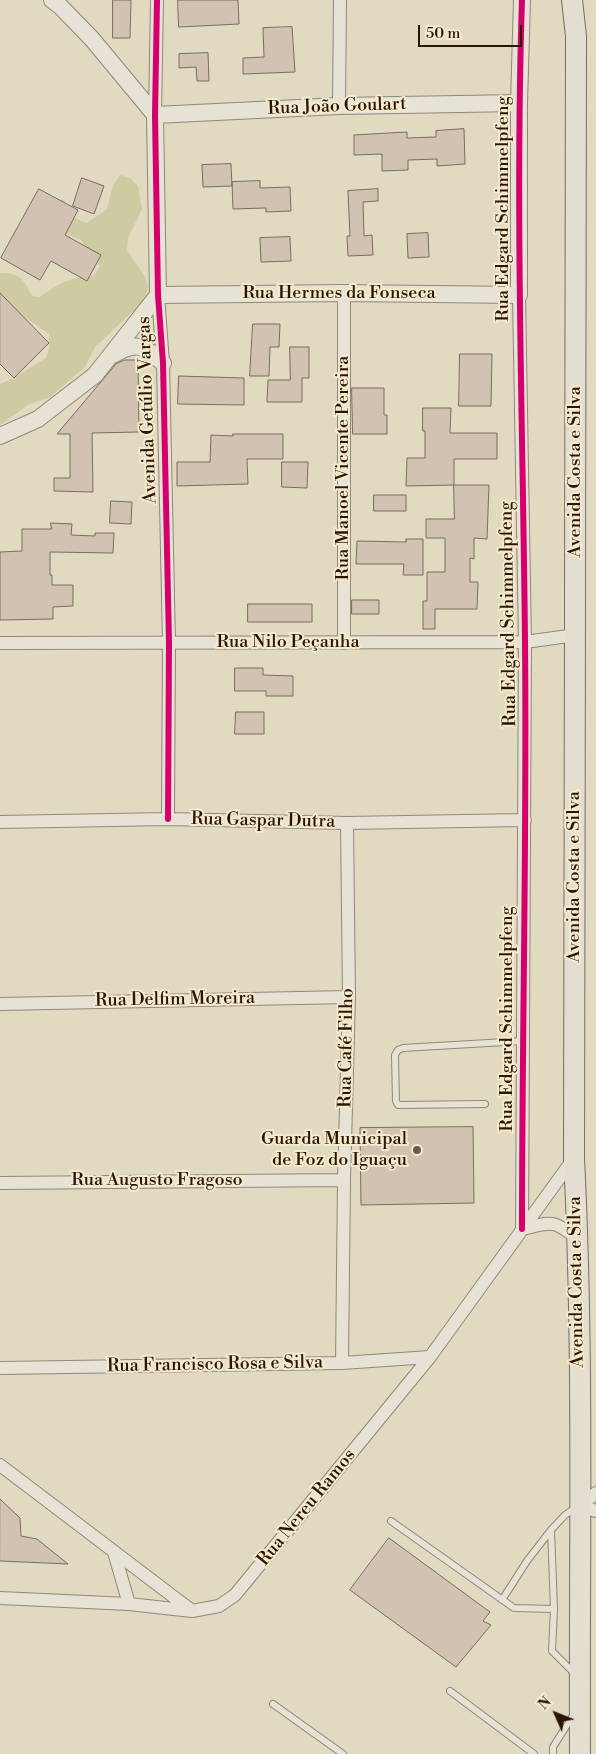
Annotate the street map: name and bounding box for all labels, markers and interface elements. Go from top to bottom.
scale bar [421,15,525,47]
text: 50 m [426,24,460,43]
street label: Rua João Goulart [267,94,407,120]
street label: Rua Edgard Schimmelpfeng [493,96,515,322]
street label: Rua Hermes da Fonseca [242,283,436,305]
street label: Avenida Getúlio Vargas [134,316,162,504]
street label: Rua Manoel Vicente Pereira [333,356,355,580]
street label: Avenida Costa e Silva [565,386,587,558]
street label: Rua Edgard Schimmelpfeng [496,501,522,727]
street label: Rua Nilo Peçanha [216,632,360,654]
street label: Avenida Costa e Silva [564,791,586,963]
street label: Rua Gaspar Dutra [191,809,335,833]
street label: Rua Edgard Schimmelpfeng [497,906,519,1132]
street label: Rua Delfim Moreira [95,988,255,1012]
street label: Rua Café Filho [335,988,359,1108]
place label: Guarda Municipal de Foz do Iguaçu [261,1129,407,1172]
marker: Guarda Municipal de Foz do Iguaçu [411,1144,423,1156]
street label: Rua Augusto Fragoso [71,1170,243,1192]
street label: Avenida Costa e Silva [565,1196,589,1368]
street label: Rua Francisco Rosa e Silva [107,1352,323,1378]
street label: Rua Nereu Ramos [253,1445,361,1571]
north arrow [531,1689,581,1739]
text: N [535,1693,556,1714]

